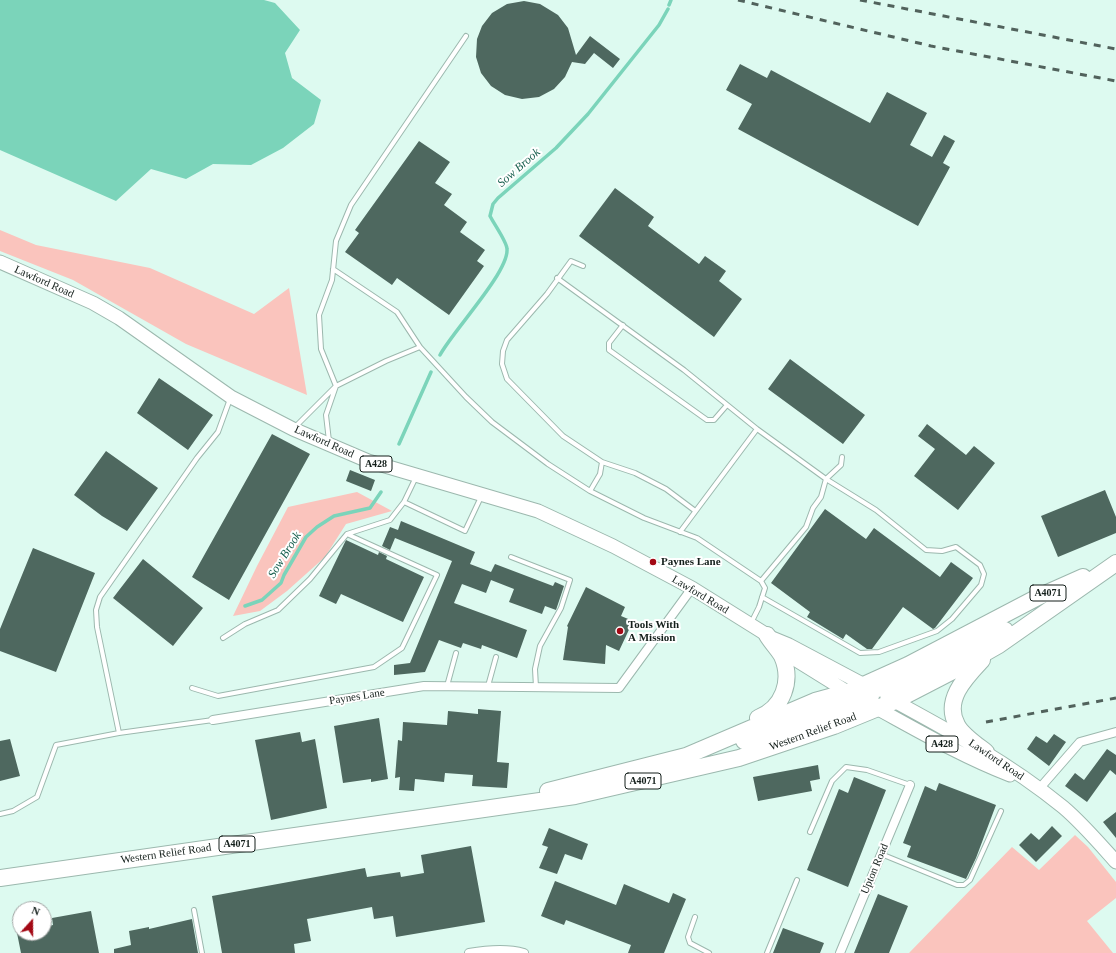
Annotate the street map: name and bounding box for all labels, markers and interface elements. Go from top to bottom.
water label: Sow Brook [495,146,543,190]
street label: Lawford Road [12,263,76,301]
street label: Lawford Road [292,423,356,461]
road number: A428 [360,456,392,472]
water label: Sow Brook [265,529,305,581]
place label: Paynes Lane [661,555,721,569]
marker: Paynes Lane [648,557,658,567]
street label: Lawford Road [669,573,731,617]
road number: A4071 [1030,585,1066,601]
place label: Tools With A Mission [628,618,679,644]
marker: Tools With A Mission [615,626,625,636]
street label: Paynes Lane [328,686,386,708]
street label: Western Relief Road [768,710,858,754]
road number: A428 [926,736,958,752]
street label: Lawford Road [966,737,1026,783]
road number: A4071 [625,773,661,789]
road number: A4071 [219,836,255,852]
street label: Western Relief Road [120,841,212,867]
street label: Upton Road [858,842,892,896]
north arrow [12,901,52,941]
text: N [30,904,42,918]

